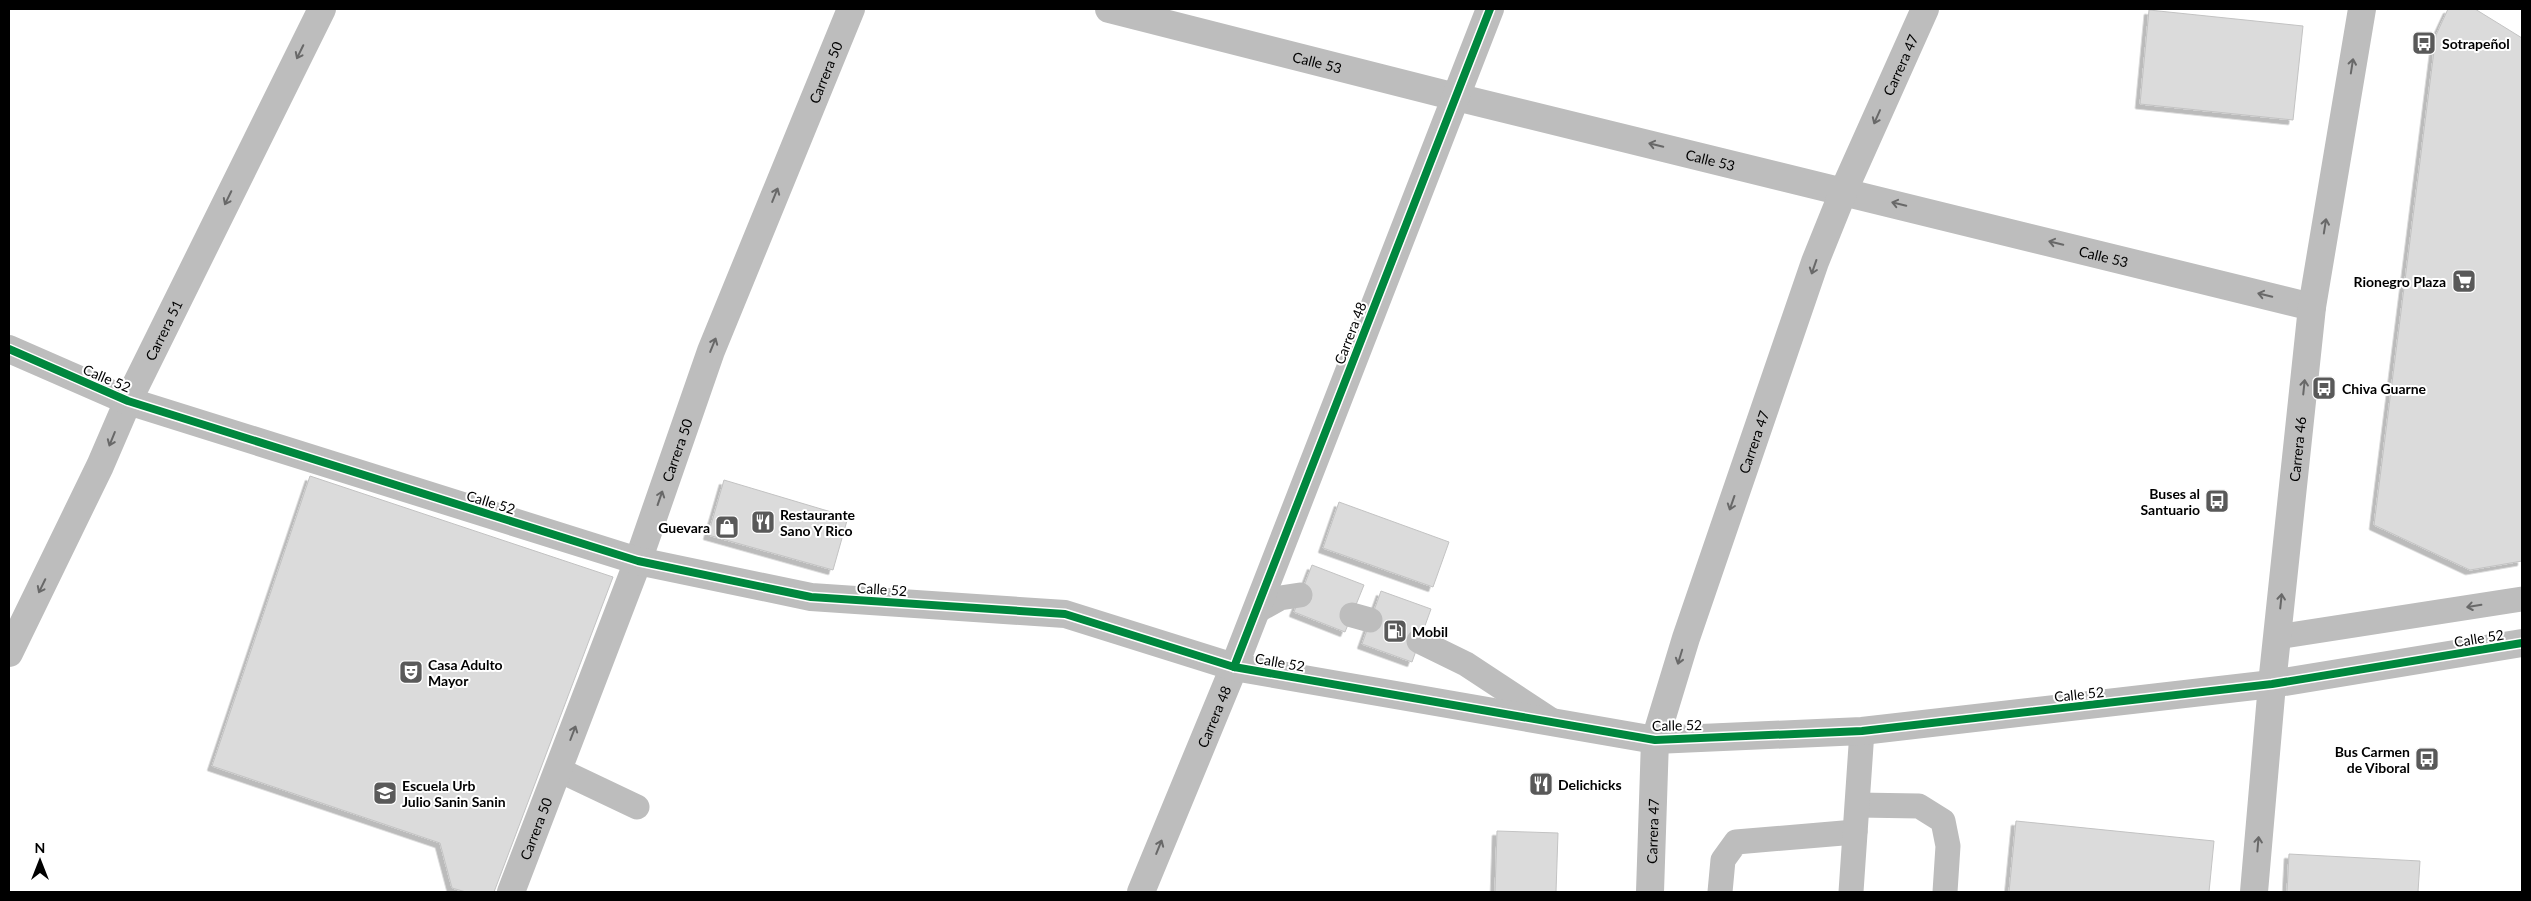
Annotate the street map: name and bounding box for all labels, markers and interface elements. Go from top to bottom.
bus stop icon: Sotrapeñol [2411,30,2437,56]
street label: Carrera 47 [1879,31,1921,98]
place label: Sotrapeñol [2442,35,2510,52]
street label: Carrera 50 [805,39,845,106]
one-way arrow [295,45,305,60]
street label: Calle 53 [1291,47,1344,76]
one-way arrow [2348,59,2358,75]
one-way arrow [1871,109,1881,124]
one-way arrow [1648,140,1664,149]
street label: Calle 53 [1684,145,1737,174]
one-way arrow [770,188,780,203]
one-way arrow [223,190,232,205]
one-way arrow [1891,199,1907,208]
one-way arrow [2321,219,2331,235]
one-way arrow [2049,238,2065,247]
street label: Calle 53 [2077,242,2130,270]
one-way arrow [1809,259,1818,274]
supermarket icon: Rionegro Plaza [2451,268,2477,294]
place label: Rionegro Plaza [2354,273,2446,290]
one-way arrow [2257,290,2273,299]
street label: Carrera 51 [141,297,185,363]
street label: Carrera 48 [1330,299,1370,367]
one-way arrow [709,338,718,353]
street label: Calle 52 [81,360,133,396]
bus stop icon: Chiva Guarne [2311,375,2337,401]
one-way arrow [2299,380,2309,396]
place label: Chiva Guarne [2342,380,2427,397]
street label: Carrera 47 [1735,408,1772,476]
street label: Carrera 50 [658,416,695,484]
street label: Carrera 46 [2285,416,2309,483]
one-way arrow [106,431,116,446]
place label: Buses al Santuario [2140,485,2200,518]
street label: Calle 52 [465,487,517,517]
bus stop icon: Buses al Santuario [2204,488,2230,514]
one-way arrow [655,491,665,507]
one-way arrow [1727,495,1737,511]
place label: Restaurante Sano Y Rico [780,506,856,539]
restaurant icon: Restaurante Sano Y Rico [750,509,776,535]
shop icon: Guevara [714,514,740,540]
place label: Guevara [658,519,710,536]
one-way arrow [37,578,47,593]
street label: Calle 52 [856,579,908,599]
one-way arrow [2276,594,2286,610]
one-way arrow [2466,601,2482,611]
fuel station icon: Mobil [1382,618,1408,644]
place label: Mobil [1412,623,1448,640]
street label: Calle 52 [2453,626,2505,650]
street label: Calle 52 [1254,649,1306,675]
one-way arrow [1674,649,1684,665]
place label: Casa Adulto Mayor [428,656,503,689]
theatre icon: Casa Adulto Mayor [398,659,424,685]
street label: Carrera 48 [1193,683,1234,750]
street label: Calle 52 [2053,683,2105,705]
street label: Calle 52 [1652,716,1702,734]
one-way arrow [569,725,578,741]
place label: Bus Carmen de Viboral [2335,743,2410,776]
bus stop icon: Bus Carmen de Viboral [2414,746,2440,772]
restaurant icon: Delichicks [1528,771,1554,797]
place label: Delichicks [1558,776,1622,793]
place label: Escuela Urb Julio Sanin Sanin [402,777,506,810]
school or university icon: Escuela Urb Julio Sanin Sanin [372,780,398,806]
street label: Carrera 50 [516,795,555,862]
street label: Carrera 47 [1642,798,1662,864]
north arrow [15,836,65,886]
one-way arrow [2253,836,2262,852]
text: N [35,839,45,856]
one-way arrow [1155,840,1165,855]

